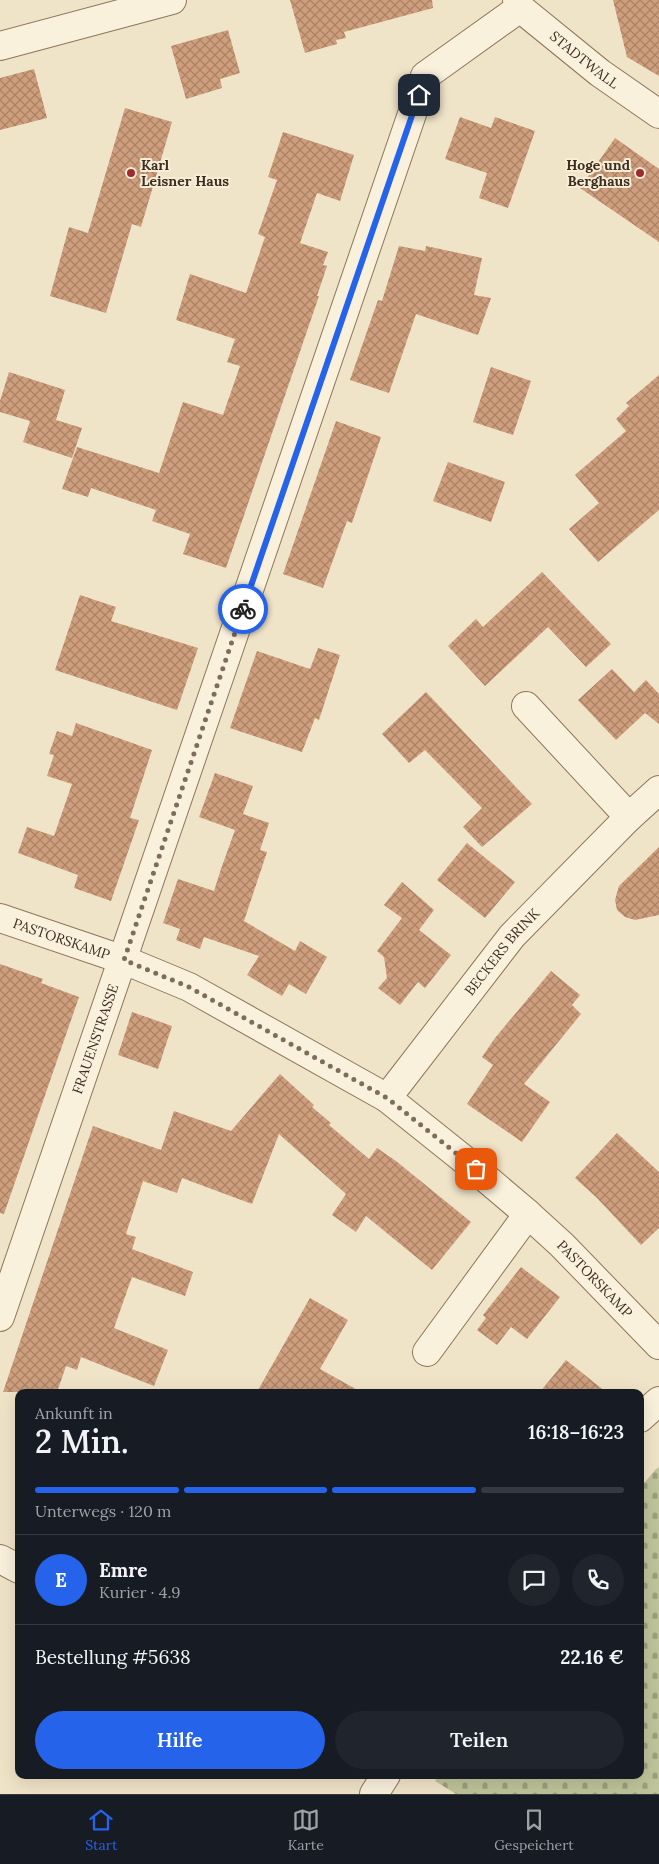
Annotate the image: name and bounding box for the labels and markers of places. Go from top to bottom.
pin [398,74,440,116]
place label: Karl Leisner Haus [141,156,229,190]
place label: Hoge und Berghaus [566,156,630,190]
marker: Karl Leisner Haus [125,167,137,179]
marker: Hoge und Berghaus [634,167,646,179]
pin [455,1148,497,1190]

